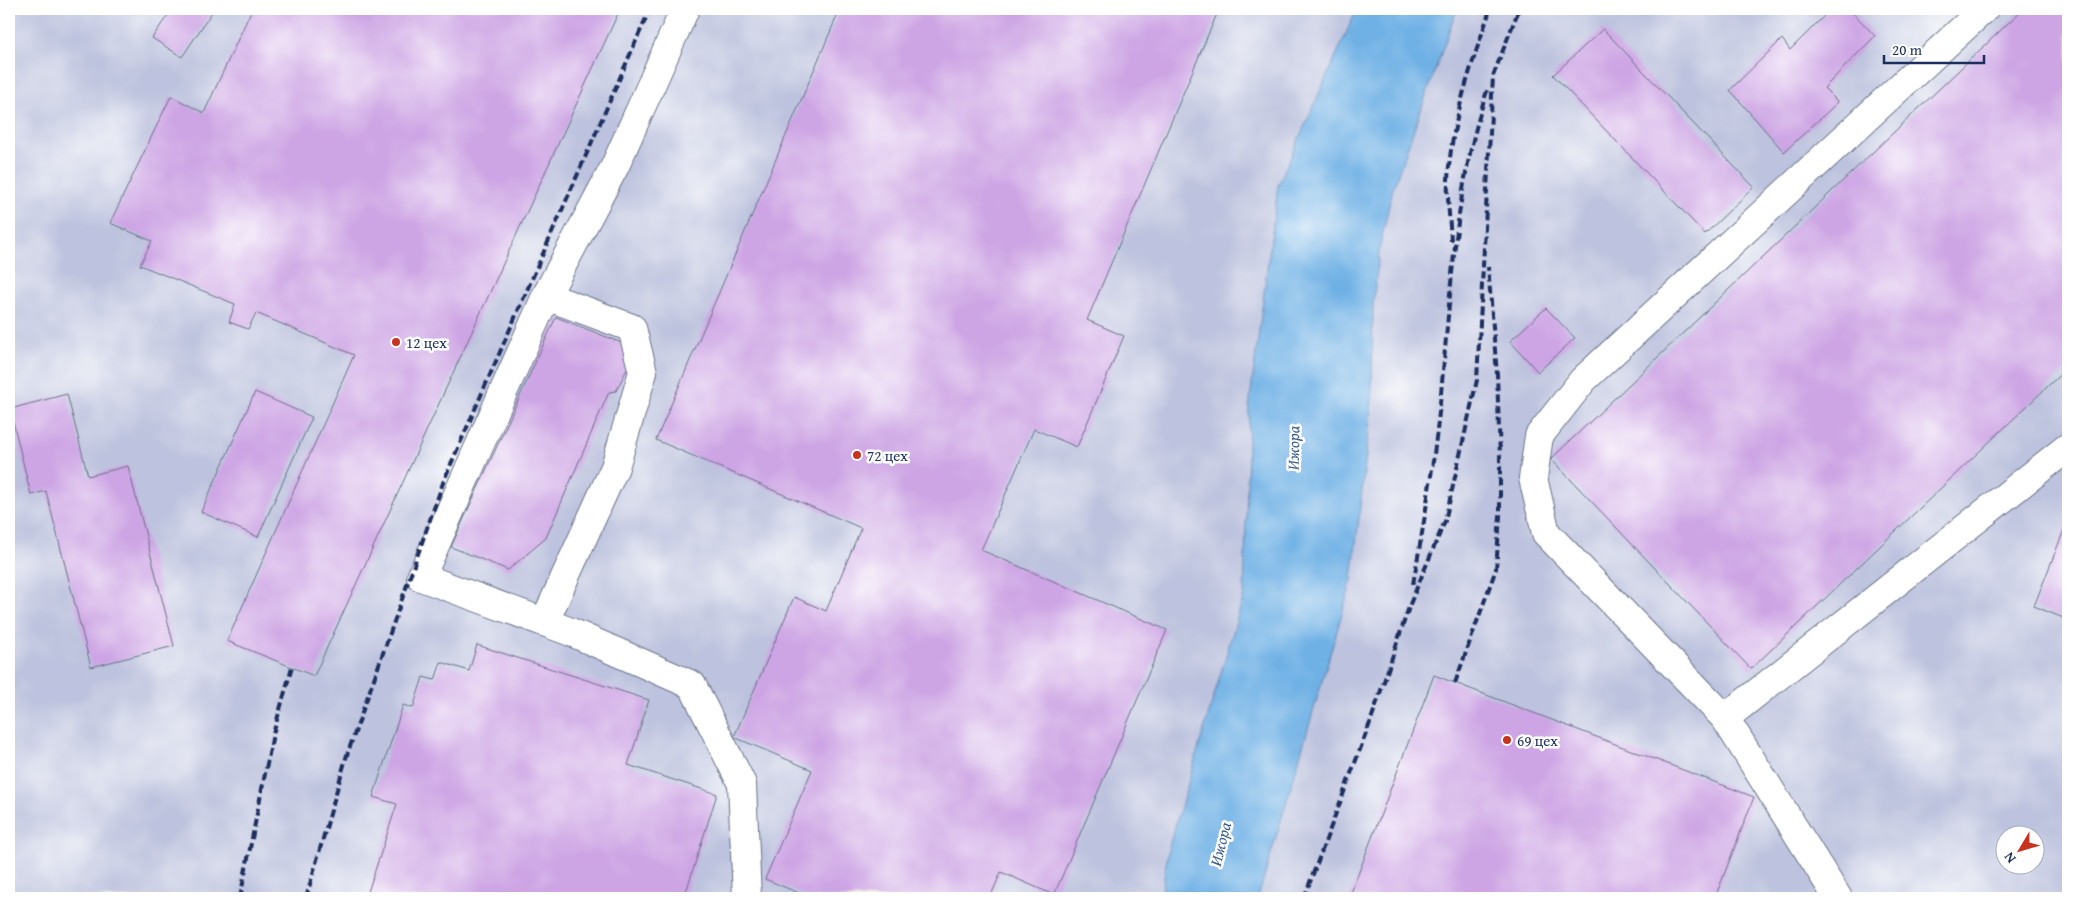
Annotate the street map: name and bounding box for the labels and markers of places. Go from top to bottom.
place label: 12 цех [406,332,447,353]
marker: 12 цех [390,336,402,348]
place label: 72 цех [867,445,908,466]
marker: 72 цех [851,449,863,461]
place label: 69 цех [1517,730,1558,751]
marker: 69 цех [1501,734,1513,746]

